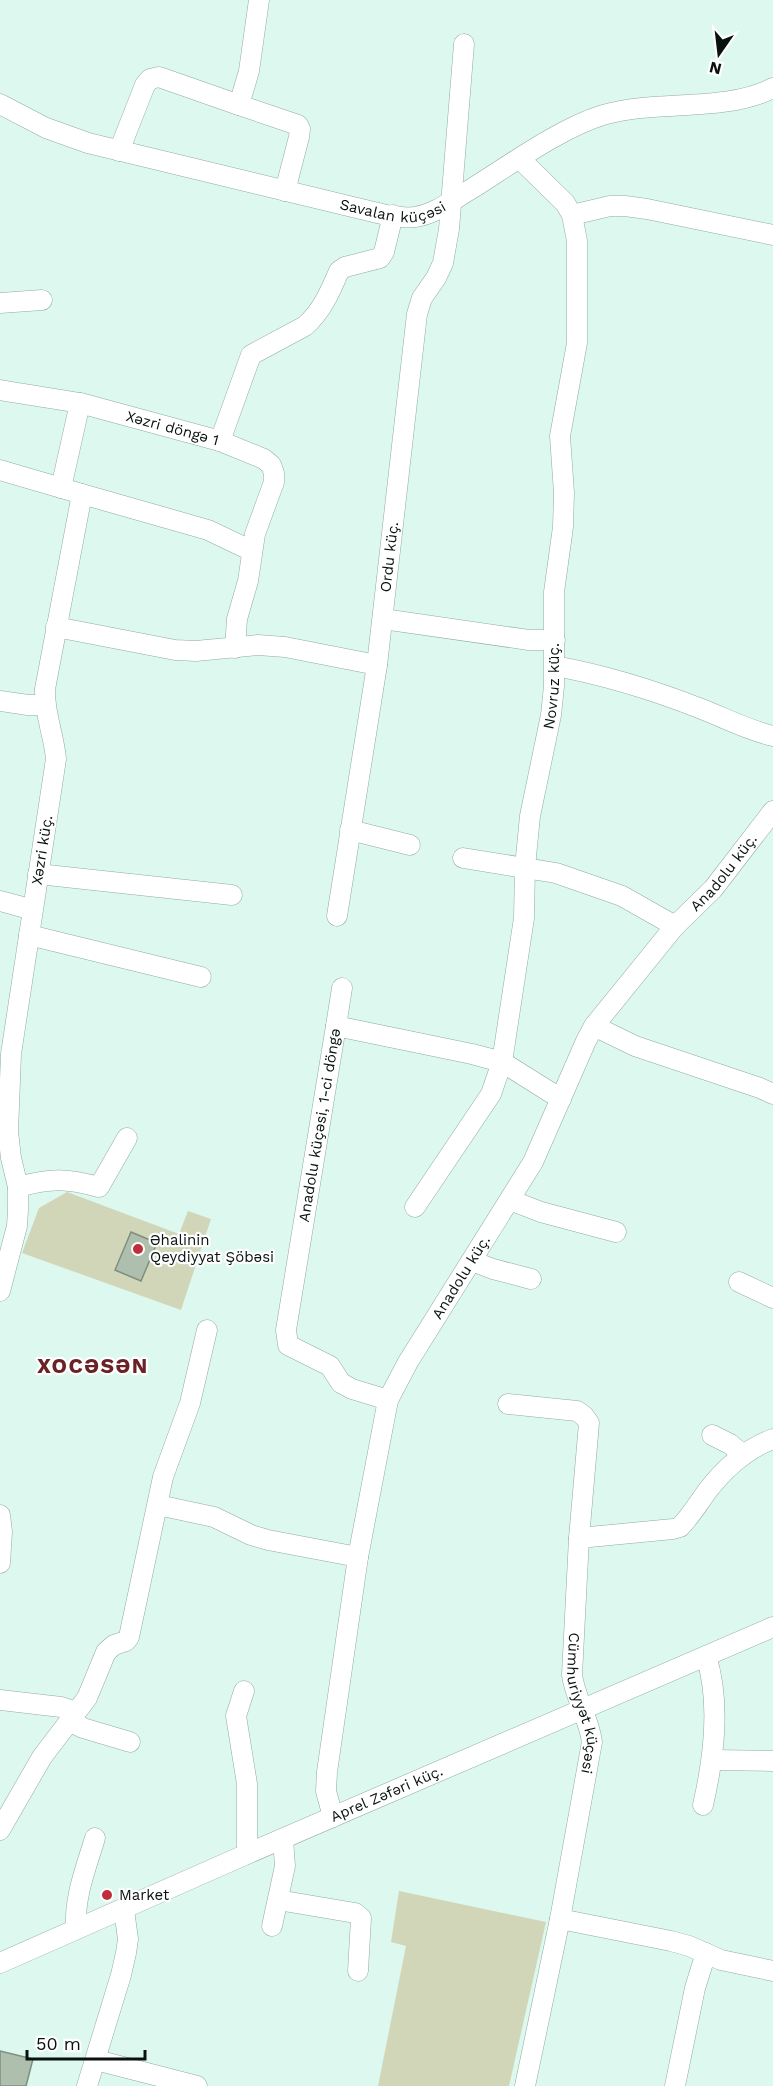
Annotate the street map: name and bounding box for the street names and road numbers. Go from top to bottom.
street label: Savalan küçəsi [338,195,449,227]
street label: Xəzri döngə 1 [124,407,221,449]
street label: Ordu küç. [376,521,402,593]
street label: Novruz küç. [539,643,563,731]
street label: Xəzri küç. [28,814,56,886]
street label: Anadolu küç. [686,830,761,915]
street label: Anadolu küçəsi, 1-ci döngə [295,1027,344,1223]
street label: Anadolu küç. [428,1232,494,1322]
street label: Cümhuriyyət küçəsi [563,1632,601,1775]
street label: Aprel Zəfəri küç. [328,1762,445,1826]

